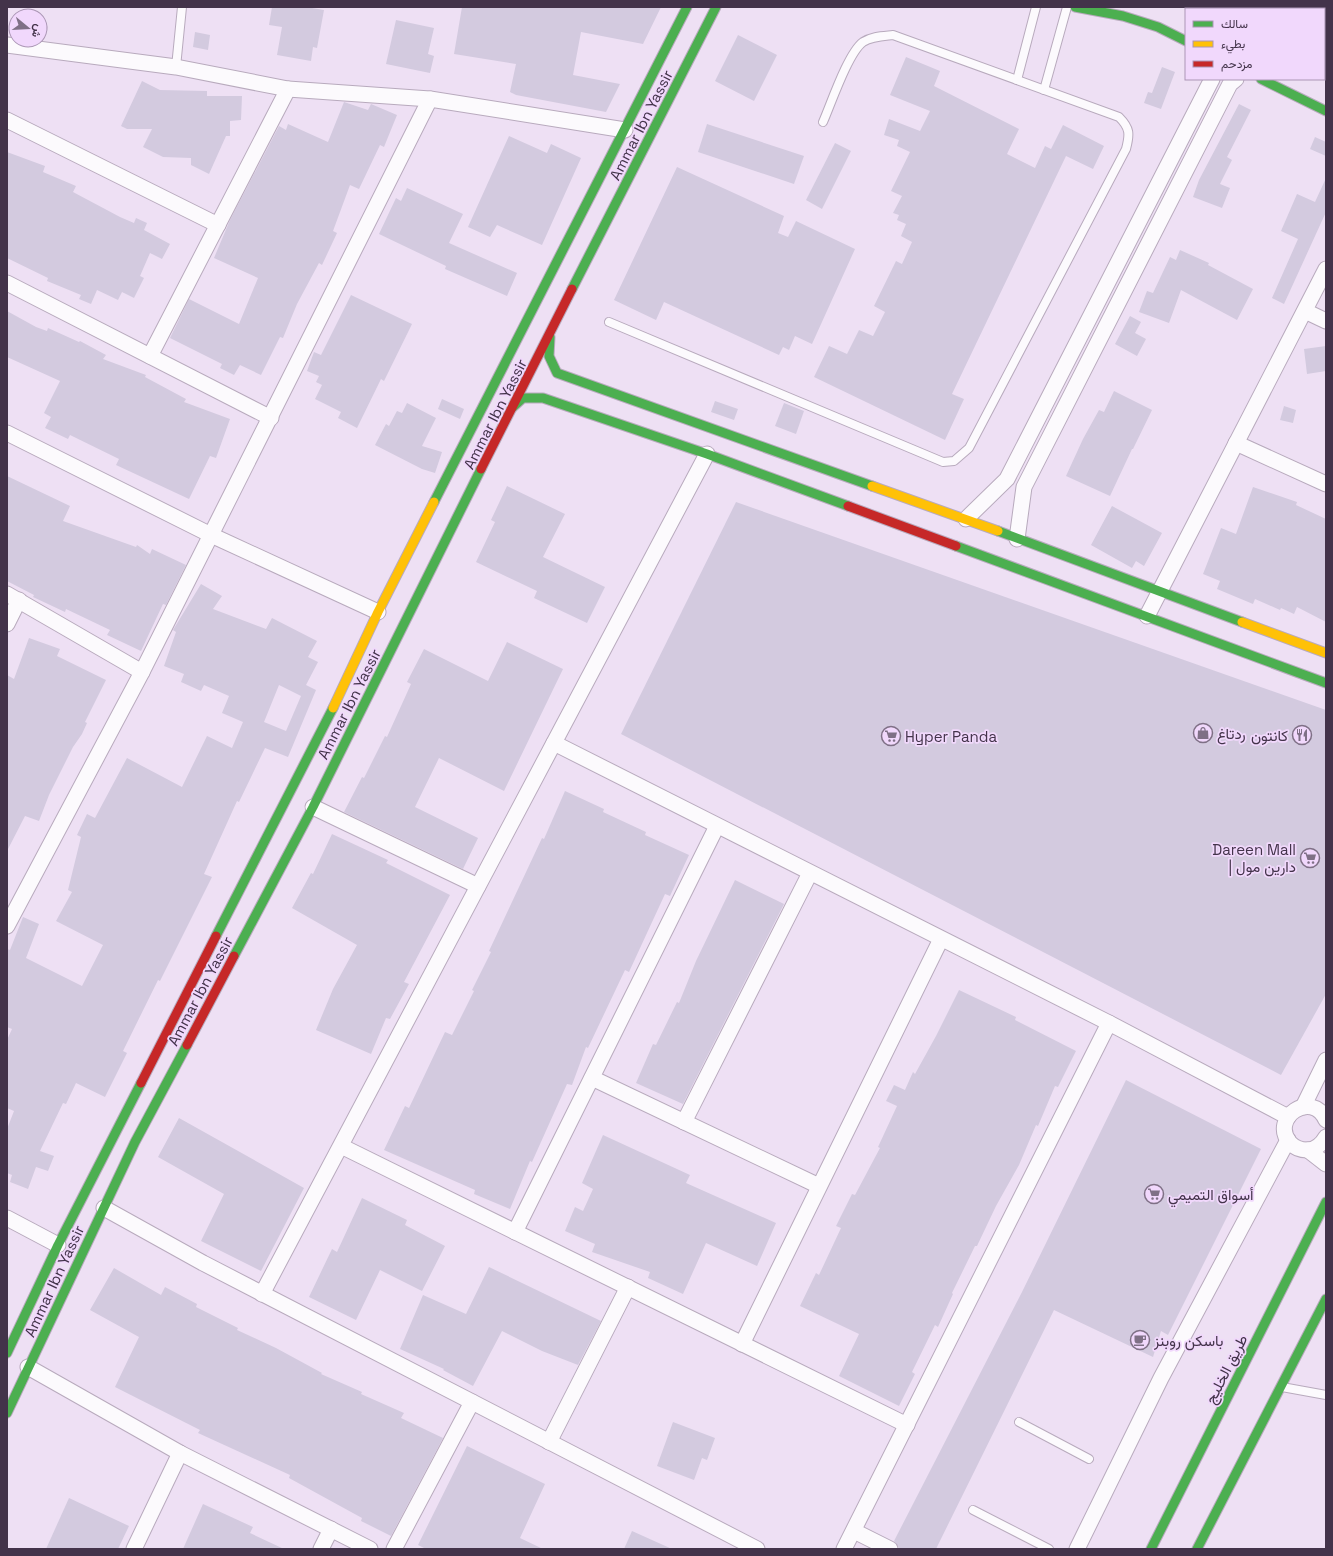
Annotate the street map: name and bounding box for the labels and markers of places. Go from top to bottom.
shop icon: ردتاغ [1192,722,1214,744]
place label: ردتاغ [1217,724,1246,745]
restaurant icon: كانتون [1291,724,1313,746]
supermarket icon: Hyper Panda [880,725,902,747]
place label: كانتون [1251,726,1288,745]
place label: Hyper Panda [905,727,997,746]
place label: Dareen Mall | دارين مول [1212,840,1296,877]
supermarket icon: Dareen Mall | دارين مول [1299,847,1321,869]
supermarket icon: أسواق التميمي [1143,1183,1165,1205]
place label: أسواق التميمي [1168,1185,1254,1208]
cafe icon: باسكن روبنز [1129,1329,1151,1351]
place label: باسكن روبنز [1153,1331,1223,1351]

